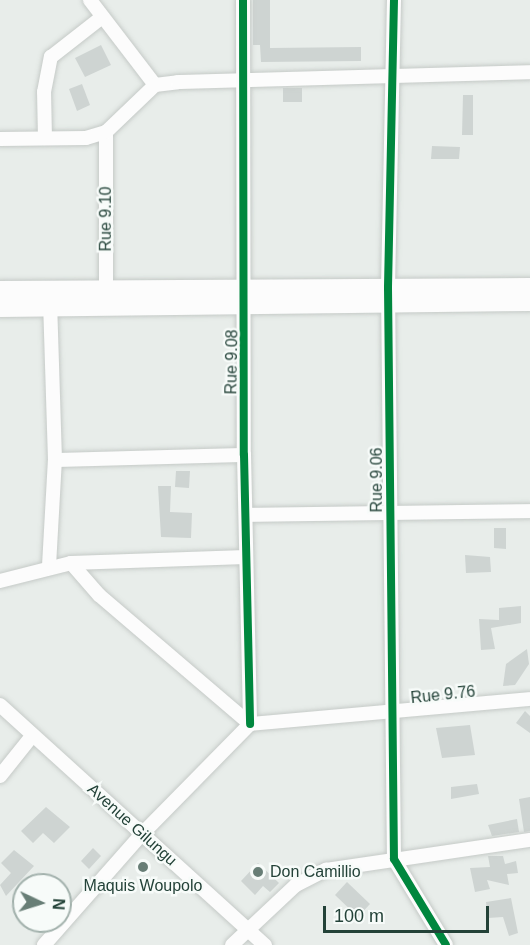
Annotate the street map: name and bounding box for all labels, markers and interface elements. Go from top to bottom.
street label: Rue 9.10 [96,187,116,251]
street label: Rue 9.08 [222,329,242,395]
street label: Rue 9.06 [367,448,387,512]
street label: Rue 9.76 [410,682,476,708]
street label: Avenue Gilungu [83,780,181,870]
marker: Maquis Woupolo [136,860,150,874]
place label: Don Camillio [270,862,361,882]
marker: Don Camillio [251,865,265,879]
north arrow [12,873,72,933]
place label: Maquis Woupolo [84,876,202,896]
scale bar [326,894,492,932]
text: N [50,898,67,911]
text: 100 m [334,906,384,926]

